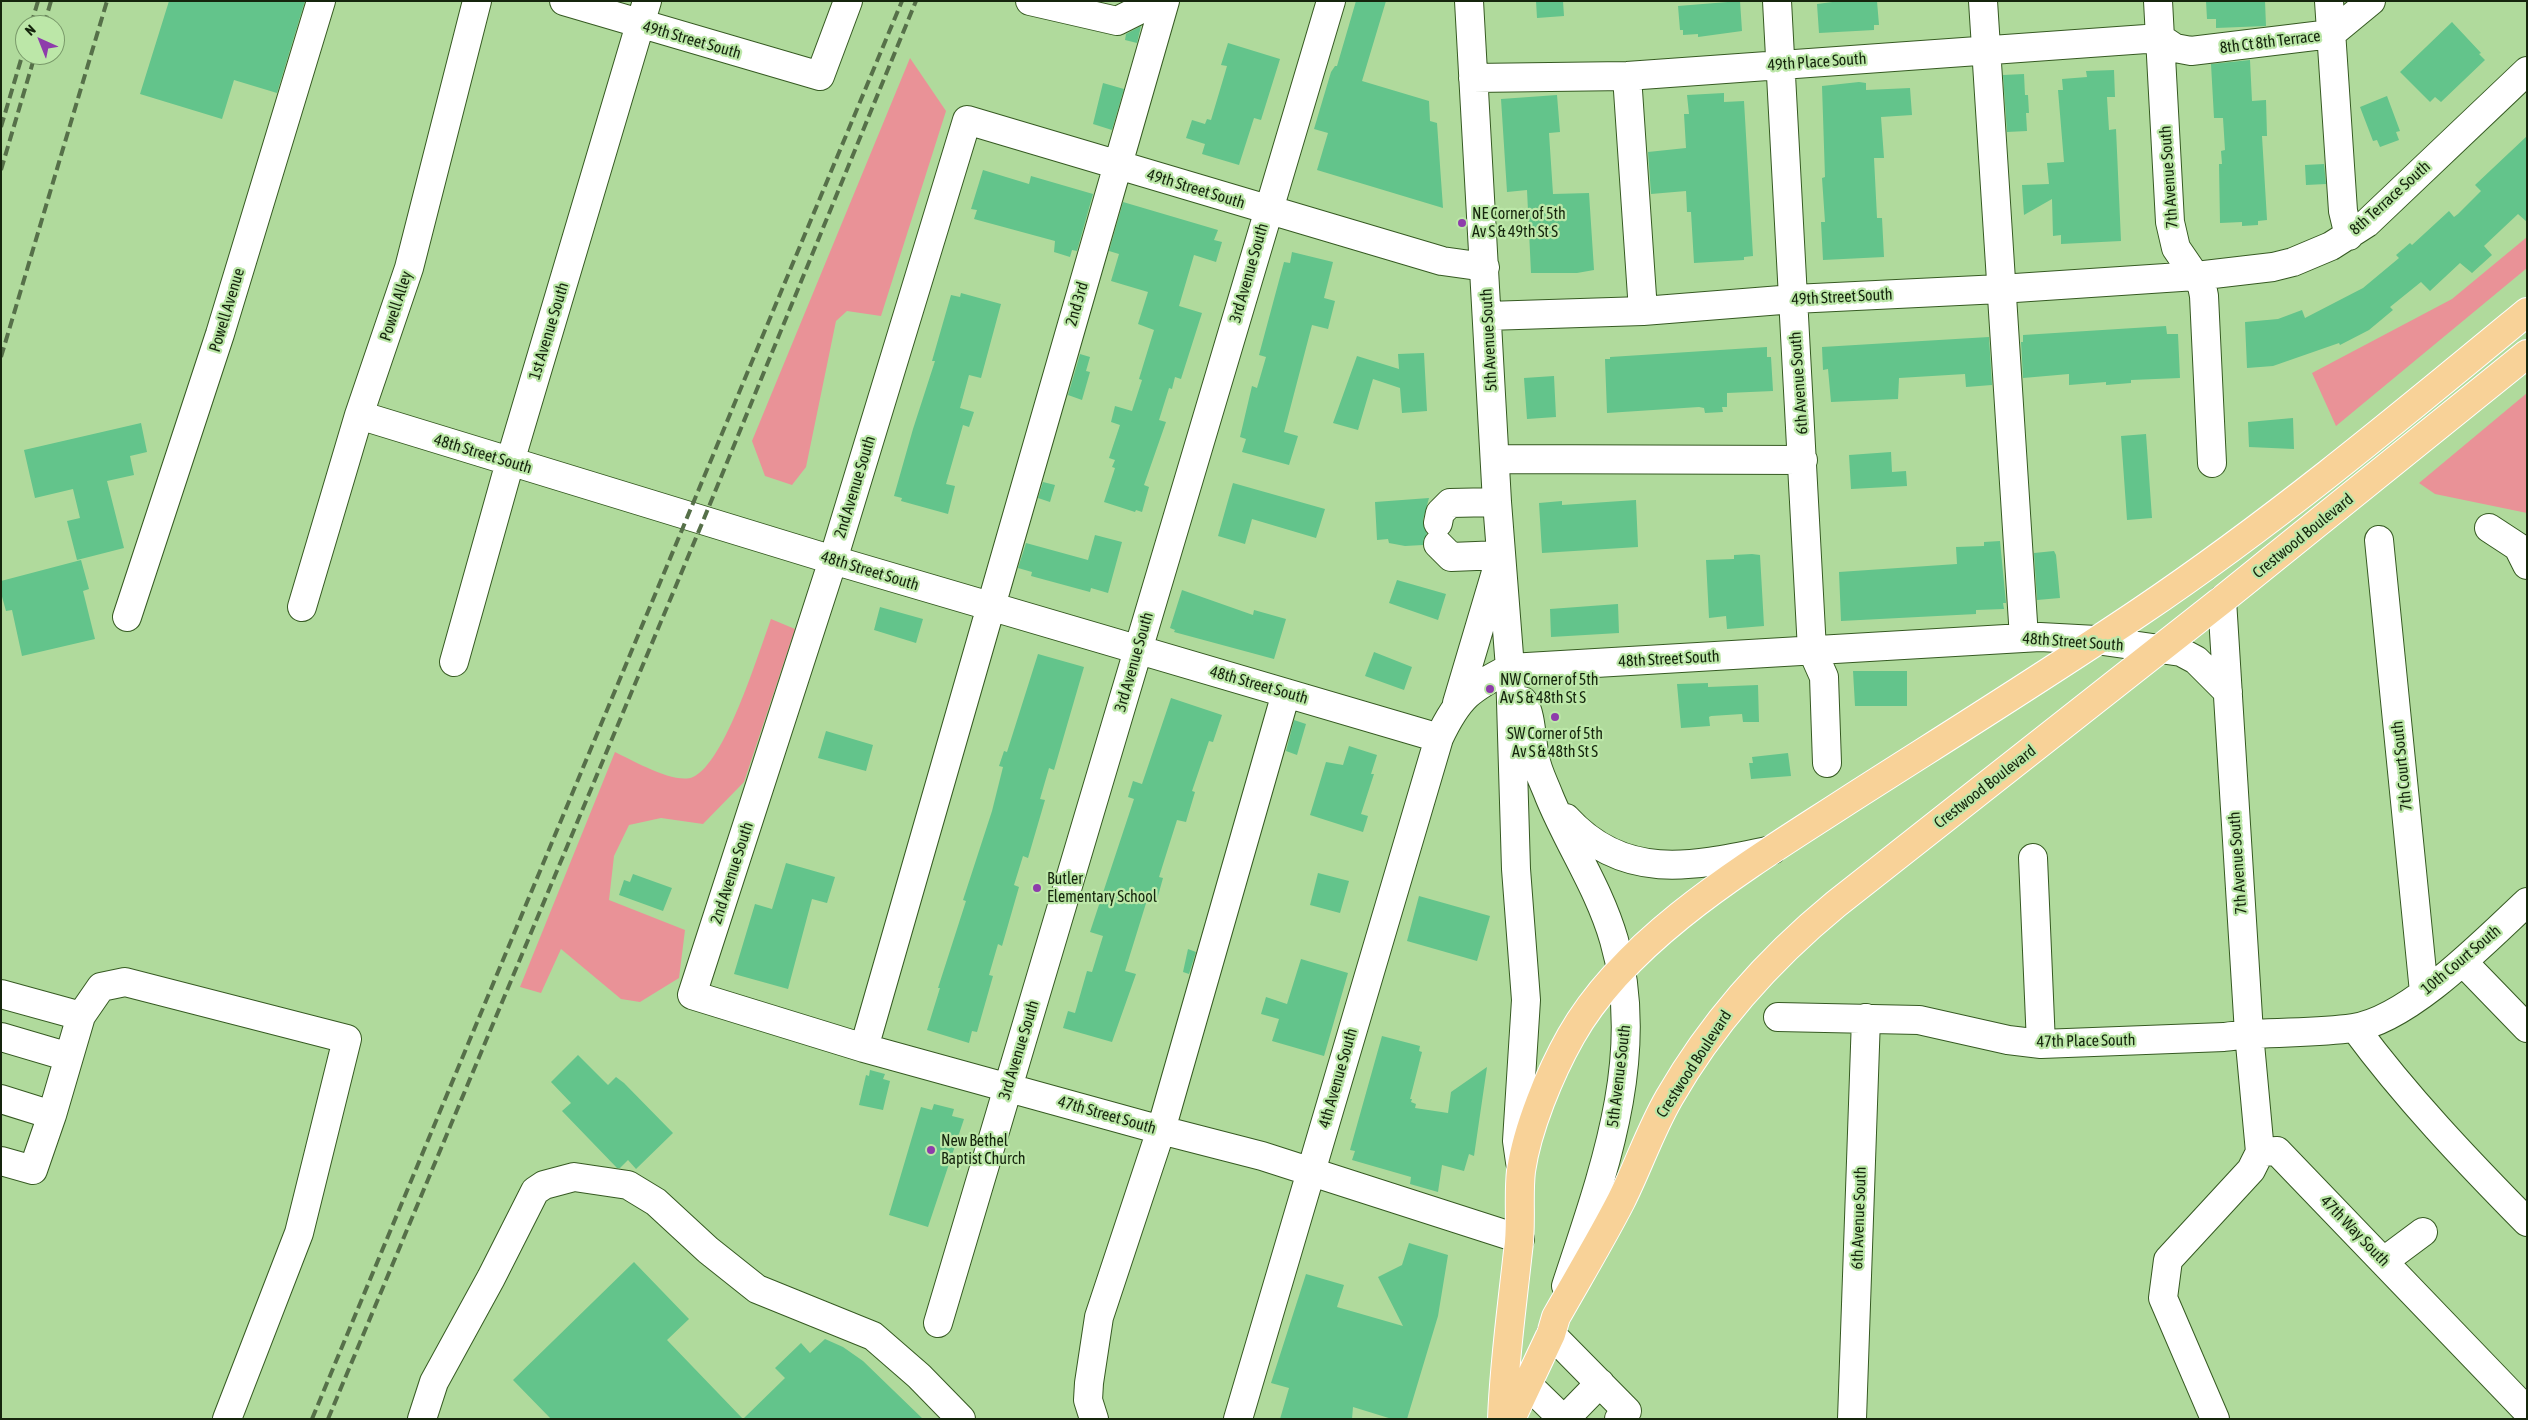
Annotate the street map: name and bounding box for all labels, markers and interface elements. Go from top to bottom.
north arrow [15,15,65,65]
street label: 49th Street South [641,17,743,63]
text: N [22,21,39,39]
street label: 8th Ct 8th Terrace [2219,26,2321,58]
street label: 49th Place South [1767,49,1867,75]
street label: 7th Avenue South [2156,125,2182,229]
street label: 8th Terrace South [2346,157,2434,239]
street label: 49th Street South [1145,165,1247,213]
place label: NE Corner of 5th Av S & 49th St S [1472,204,1566,242]
marker: NE Corner of 5th Av S & 49th St S [1456,217,1468,229]
street label: 3rd Avenue South [1226,221,1272,325]
street label: Powell Avenue [205,266,249,354]
street label: Powell Alley [376,269,416,343]
street label: 1st Avenue South [525,280,573,382]
street label: 2nd 3rd [1062,280,1092,328]
street label: 49th Street South [1791,285,1893,309]
street label: 5th Avenue South [1477,288,1501,392]
street label: 6th Avenue South [1786,331,1812,435]
street label: 48th Street South [432,430,534,478]
street label: 2nd Avenue South [830,434,880,540]
street label: Crestwood Boulevard [2249,490,2357,582]
street label: 48th Street South [819,547,921,595]
street label: 3rd Avenue South [1111,610,1157,714]
street label: 48th Street South [2022,629,2124,655]
street label: 48th Street South [1618,647,1720,671]
street label: 48th Street South [1208,662,1310,708]
place label: NW Corner of 5th Av S & 48th St S [1500,670,1599,708]
marker: NW Corner of 5th Av S & 48th St S [1484,683,1496,695]
marker: SW Corner of 5th Av S & 48th St S [1549,711,1561,723]
street label: 7th Court South [2388,720,2416,812]
place label: SW Corner of 5th Av S & 48th St S [1507,724,1603,762]
street label: Crestwood Boulevard [1930,741,2040,833]
street label: 7th Avenue South [2225,811,2251,915]
street label: 2nd Avenue South [707,820,757,926]
place label: Butler Elementary School [1047,869,1157,907]
marker: Butler Elementary School [1031,882,1043,894]
street label: 10th Court South [2417,921,2505,999]
street label: 3rd Avenue South [995,998,1043,1102]
street label: Crestwood Boulevard [1652,1007,1736,1121]
street label: 5th Avenue South [1603,1024,1635,1128]
street label: 4th Avenue South [1315,1026,1361,1130]
street label: 47th Place South [2036,1031,2136,1051]
street label: 47th Street South [1056,1092,1158,1138]
place label: New Bethel Baptist Church [941,1131,1025,1169]
marker: New Bethel Baptist Church [925,1144,937,1156]
street label: 6th Avenue South [1848,1166,1870,1270]
street label: 47th Way South [2316,1192,2394,1270]

